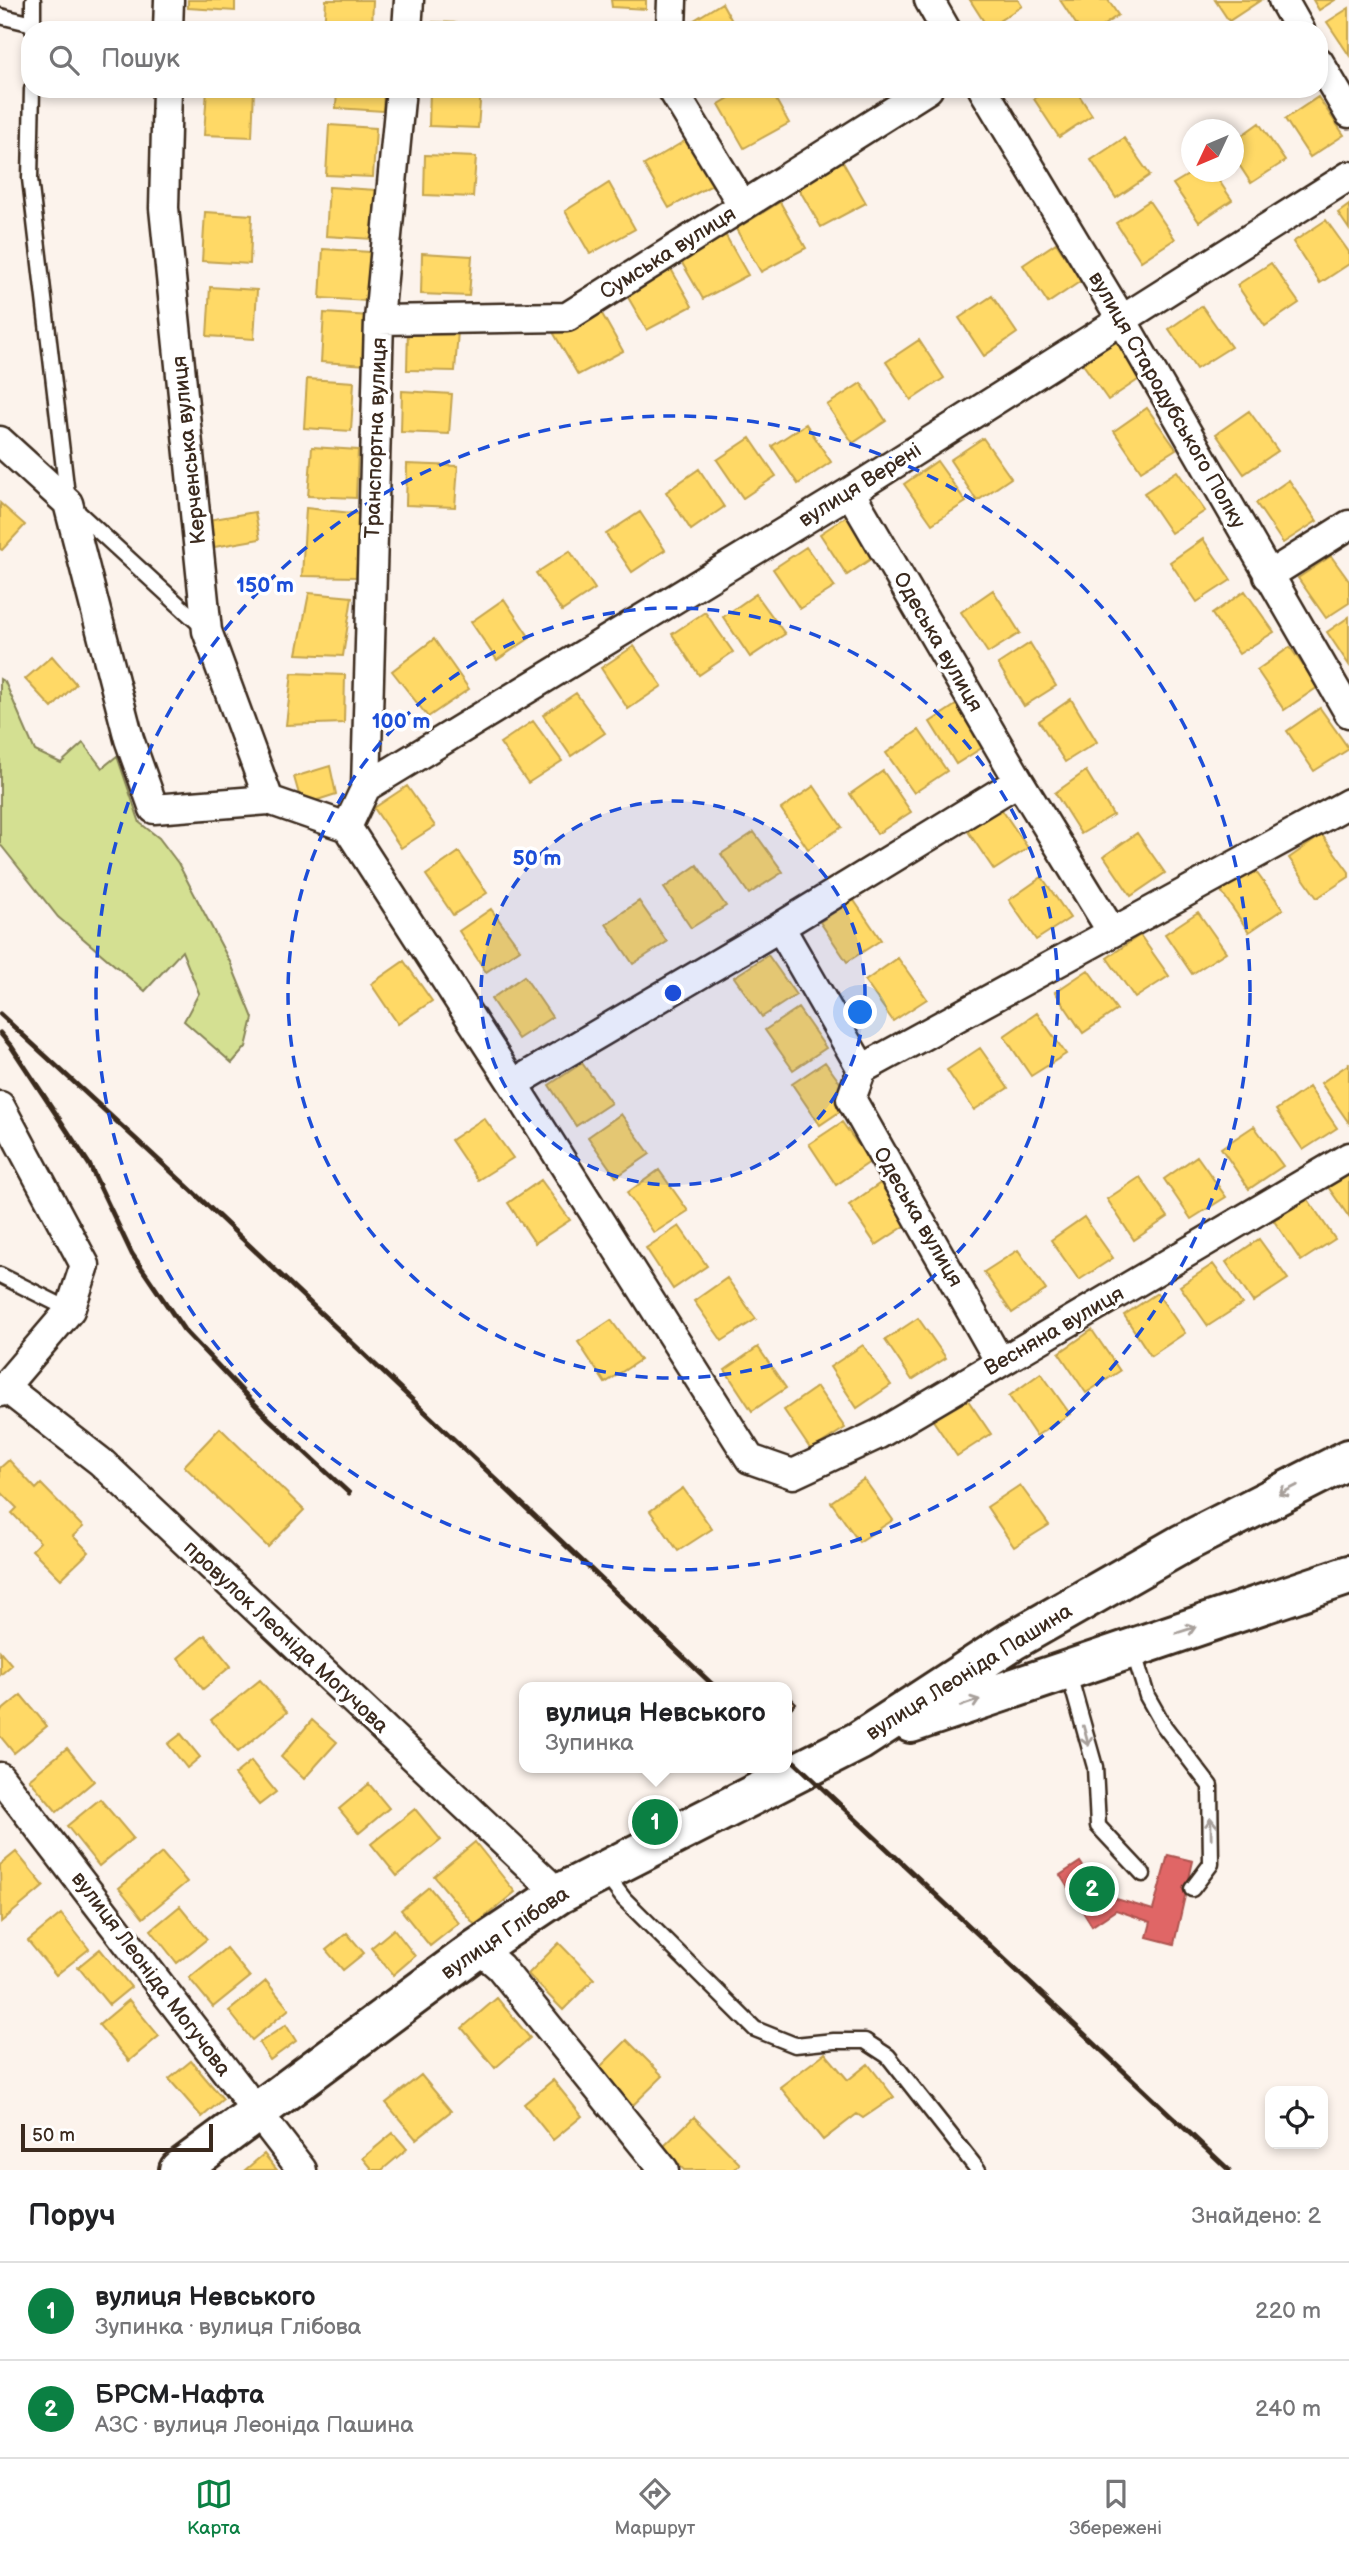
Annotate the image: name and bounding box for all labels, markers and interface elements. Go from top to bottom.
search box [21,21,1328,98]
icon: search [45,41,83,79]
text: Пошук [101,44,180,75]
north arrow [1181,119,1244,182]
street label: Сумська вулиця [595,201,741,305]
street label: вулиця Стародубського Полку [1083,267,1251,533]
street label: Транспортна вулиця [360,337,392,539]
street label: Керченська вулиця [167,354,211,546]
street label: вулиця Верені [794,437,926,533]
street label: Одеська вулиця [888,568,988,716]
text: 150 m [236,573,294,598]
text: 100 m [372,709,430,734]
text: 50 m [513,846,561,871]
centre of rings [661,981,685,1005]
your location [843,995,877,1029]
street label: Одеська вулиця [868,1143,968,1291]
street label: Весняна вулиця [980,1281,1128,1381]
one-way arrow [1278,1484,1299,1498]
street label: провулок Леоніда Могучова [178,1535,394,1739]
street label: вулиця Леоніда Пашина [861,1598,1077,1746]
one-way arrow [1175,1623,1197,1636]
popup [519,1682,792,1773]
one-way arrow [959,1696,981,1708]
text: вулиця Невського [545,1698,766,1729]
one-way arrow [1081,1725,1094,1747]
text: Зупинка [545,1729,634,1757]
pin: 1 [632,1796,678,1848]
one-way arrow [1204,1816,1217,1839]
pin: 2 [1069,1863,1115,1915]
street label: вулиця Леоніда Могучова [66,1867,236,2082]
street label: вулиця Глібова [436,1881,574,1985]
map controls [1265,2086,1328,2149]
button: locate [1265,2086,1328,2149]
scale bar [21,2121,214,2153]
text: 50 m [32,2124,75,2147]
text: Поруч [28,2198,116,2234]
text: Знайдено: 2 [1192,2202,1321,2230]
text: вулиця Невського [95,2282,316,2313]
text: 1 [46,2297,56,2325]
text: 220 m [1255,2297,1321,2325]
text: Зупинка · вулиця Глібова [95,2313,361,2341]
text: БРСМ-Нафта [95,2380,264,2411]
text: 2 [44,2395,58,2423]
text: 240 m [1255,2395,1321,2423]
text: АЗС · вулиця Леоніда Пашина [95,2411,414,2439]
tab: Карта [187,2475,241,2540]
tab: Маршрут [615,2475,695,2540]
tab: Збережені [1069,2475,1162,2540]

